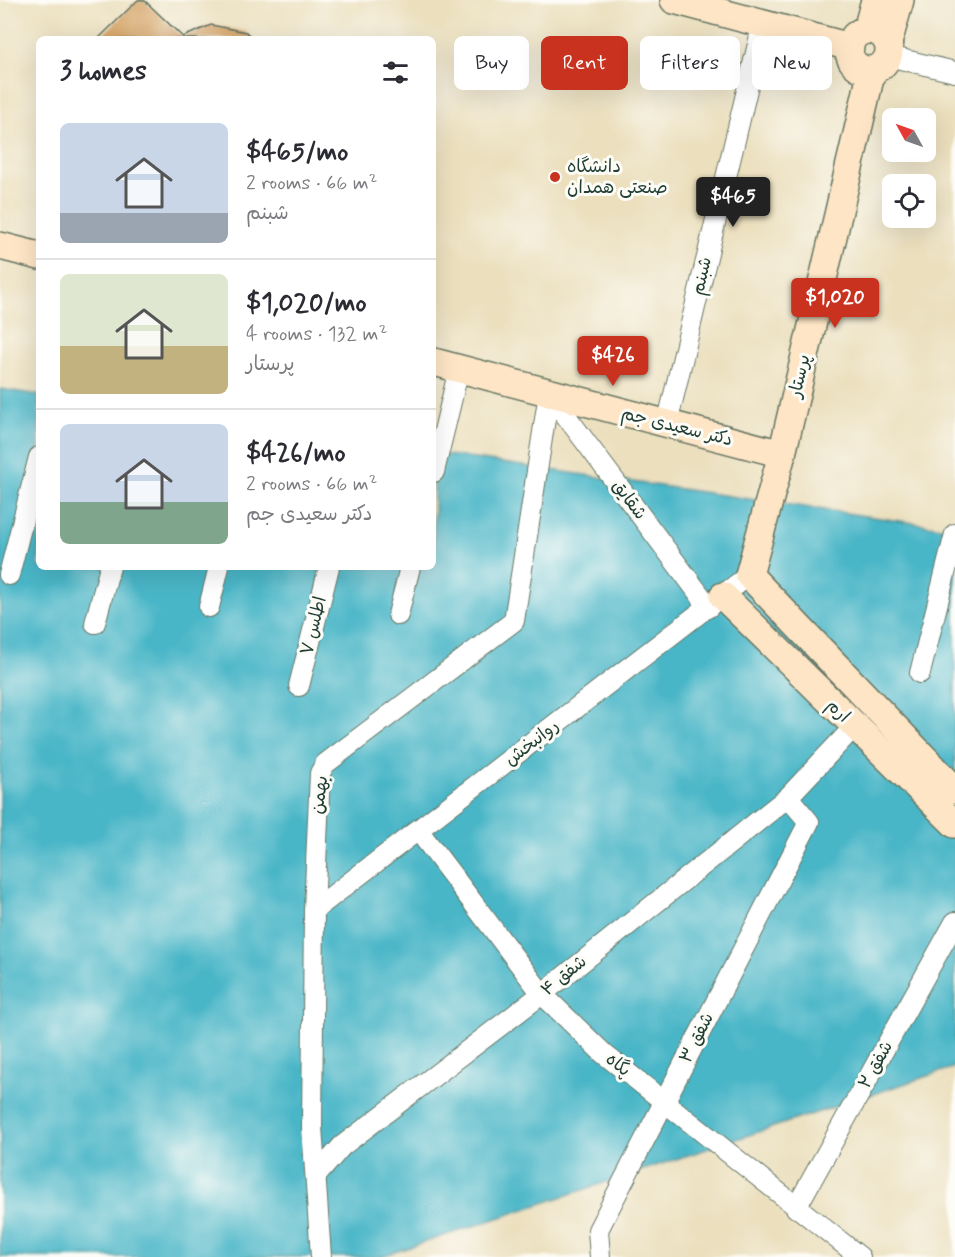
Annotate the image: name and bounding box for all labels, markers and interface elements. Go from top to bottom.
chip: Buy [454,36,529,90]
chip: Rent [541,36,628,90]
chip: Filters [640,36,740,90]
chip: New [752,36,832,90]
text: 3 homes [60,55,147,89]
icon: filters [379,56,412,89]
north arrow [882,108,936,162]
map controls [882,108,936,228]
text: $465/mo [246,136,348,170]
icon: home [108,147,180,219]
place label: دانشگاه صنعتی همدان [567,155,668,200]
text: 2 rooms · 66 m² [246,170,377,197]
marker: دانشگاه صنعتی همدان [548,170,562,184]
button: locate [882,174,936,228]
pin: $465 [697,177,769,228]
text: $465 [710,183,756,210]
text: شبنم [246,200,289,227]
street label: شبنم [686,255,719,298]
pin: $1,020 [786,278,884,329]
text: $1,020 [805,284,865,311]
text: $1,020/mo [246,287,367,321]
icon: home [108,298,180,370]
text: 4 rooms · 132 m² [246,321,387,348]
pin: $426 [577,336,649,387]
text: $426 [591,342,635,369]
text: پرستار [246,351,295,378]
street label: پرستار [783,352,817,402]
street label: دکتر سعیدی جم [619,402,735,453]
text: $426/mo [246,437,346,471]
icon: home [108,448,180,520]
text: 2 rooms · 66 m² [246,471,377,498]
street label: شقایق [606,475,652,525]
text: دکتر سعیدی جم [246,501,373,528]
street label: اطلس ۷ [295,594,333,658]
street label: ارم [820,694,855,729]
street label: روانبخش [500,714,564,772]
street label: بهمن [306,774,334,816]
street label: شفق ۴ [536,950,592,1002]
street label: شفق ۳ [674,1009,720,1067]
street label: شفق ۲ [853,1037,899,1093]
street label: پگاه [600,1048,636,1082]

